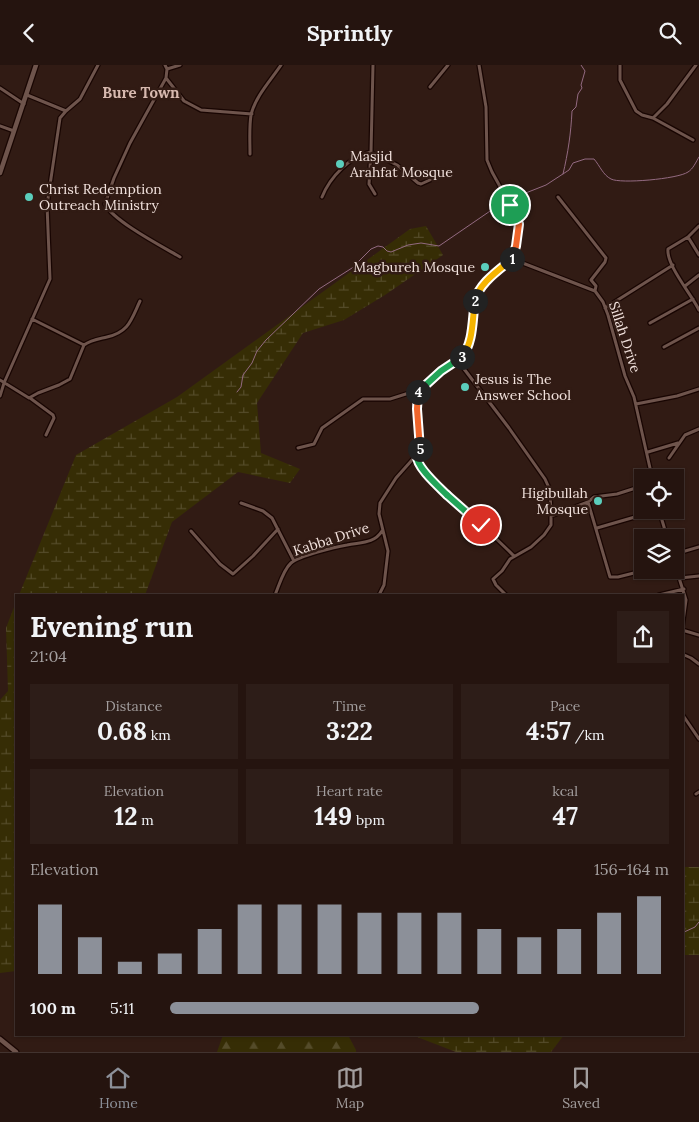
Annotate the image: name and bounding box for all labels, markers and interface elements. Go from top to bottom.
icon: back [15,19,43,47]
text: Sprintly [307,19,392,47]
icon: search [656,19,684,47]
district label: Bure Town [102,83,180,102]
place label: Masjid Arahfat Mosque [349,147,453,181]
marker: Masjid Arahfat Mosque [334,158,346,170]
place label: Christ Redemption Outreach Ministry [39,180,162,214]
pin [489,184,531,226]
marker: Christ Redemption Outreach Ministry [23,191,35,203]
icon: arrive [496,191,524,219]
pin: 1 [500,247,524,271]
text: 1 [510,250,515,268]
place label: Magbureh Mosque [353,258,475,276]
marker: Magbureh Mosque [479,261,491,273]
pin: 2 [462,289,488,313]
text: 2 [472,292,479,310]
street label: Sillah Drive [605,299,645,375]
pin: 3 [450,345,474,369]
text: 3 [459,348,466,366]
place label: Jesus is The Answer School [474,370,571,404]
pin: 4 [406,379,430,405]
marker: Jesus is The Answer School [459,381,471,393]
text: 4 [415,383,422,401]
pin: 5 [408,437,432,461]
text: 5 [417,440,424,458]
map controls [634,469,684,579]
button: locate [634,469,684,519]
place label: Higibullah Mosque [522,484,588,518]
marker: Higibullah Mosque [592,495,604,507]
pin [460,504,502,546]
icon: check [467,511,495,539]
street label: Kabba Drive [291,518,372,560]
button: layers [634,529,684,579]
text: Evening run [30,609,193,645]
button: share [617,611,669,663]
text: 21:04 [30,646,67,666]
text: Distance [105,697,162,715]
text: Time [333,697,366,715]
text: Pace [550,697,580,715]
text: 0.68 [97,715,147,747]
text: 3:22 [326,715,373,747]
text: 4:57 [526,715,571,747]
text: km [147,726,171,744]
text: /km [571,726,604,744]
text: Elevation [104,782,164,800]
text: Heart rate [316,782,383,800]
text: kcal [552,782,578,800]
text: 12 [114,800,137,832]
text: 149 [314,800,352,832]
text: 47 [552,800,578,832]
text: m [137,811,154,829]
text: bpm [352,811,385,829]
text: Elevation [30,859,99,879]
text: 156–164 m [594,859,669,879]
text: 100 m [30,998,76,1018]
text: 5:11 [110,998,134,1018]
tab: Home [99,1064,138,1112]
tab: Map [336,1064,364,1112]
tab: Saved [562,1064,600,1112]

